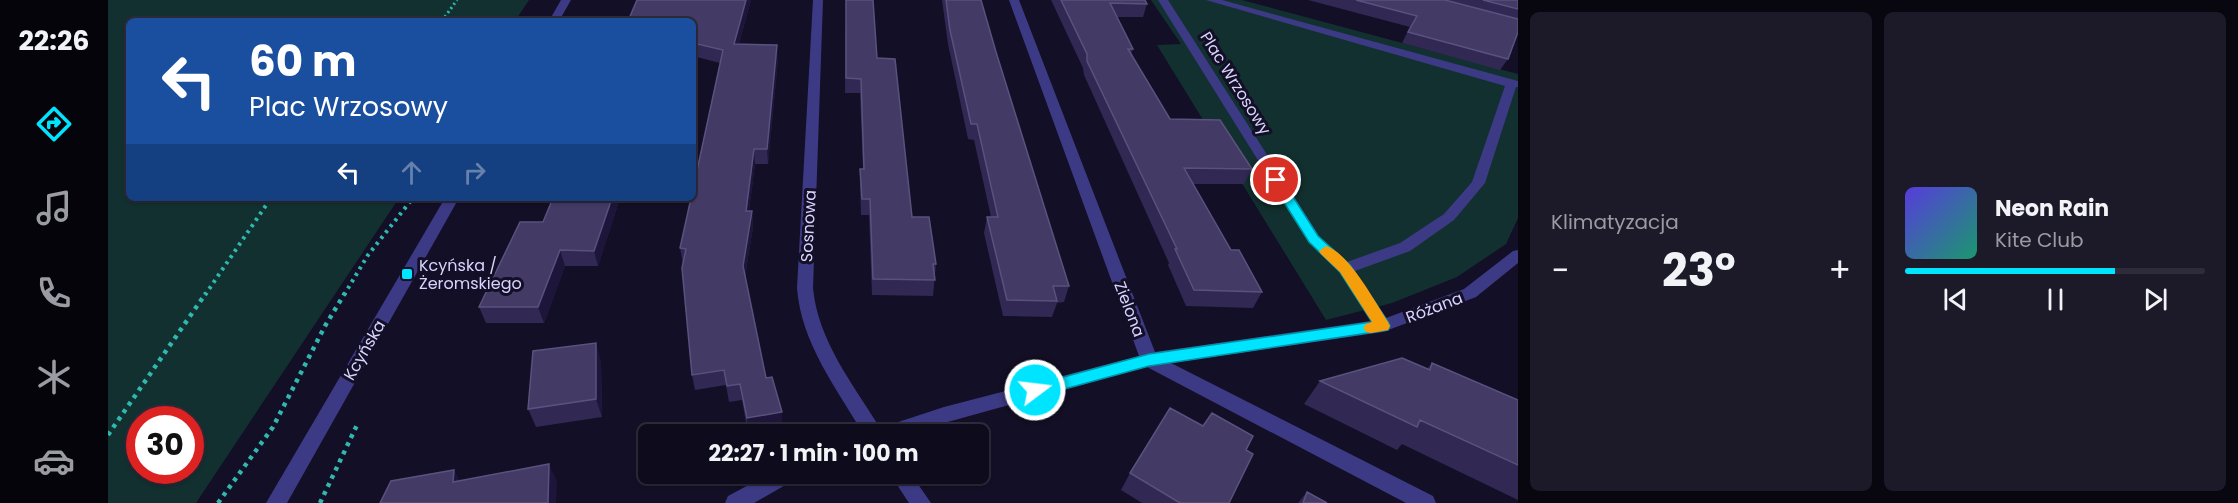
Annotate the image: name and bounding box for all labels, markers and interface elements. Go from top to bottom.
text: 22:26 [18,22,90,59]
street label: Plac Wrzosowy [1195,27,1277,139]
text: 60 m [249,32,357,91]
icon: left [150,42,228,120]
text: Plac Wrzosowy [249,88,448,125]
icon: directions [33,103,75,145]
pin [1250,154,1301,205]
icon: left [332,156,365,189]
icon: ahead [395,156,428,189]
icon: right [458,156,491,189]
icon: arrive [1259,163,1292,196]
icon: music [33,187,75,229]
street label: Sosnowa [795,189,822,263]
text: Neon Rain [1995,193,2109,224]
text: Klimatyzacja [1551,208,1679,236]
text: Kite Club [1995,226,2084,254]
text: 23° [1662,239,1736,302]
text: − [1551,247,1569,294]
text: + [1828,247,1851,294]
place label: Kcyńska / Żeromskiego [419,254,522,295]
marker: Kcyńska / Żeromskiego [400,267,414,281]
icon: phone [33,272,75,314]
street label: Zielona [1108,278,1151,340]
icon: previous [1939,283,1972,316]
icon: pause [2039,283,2072,316]
icon: next [2139,283,2172,316]
street label: Różana [1402,286,1466,329]
street label: Kcyńska [338,316,391,385]
icon: climate [33,356,75,398]
position arrow [1003,358,1067,422]
speed limit sign: 30 [126,406,204,484]
text: 22:27 · 1 min · 100 m [709,438,919,469]
icon: car [33,440,75,482]

